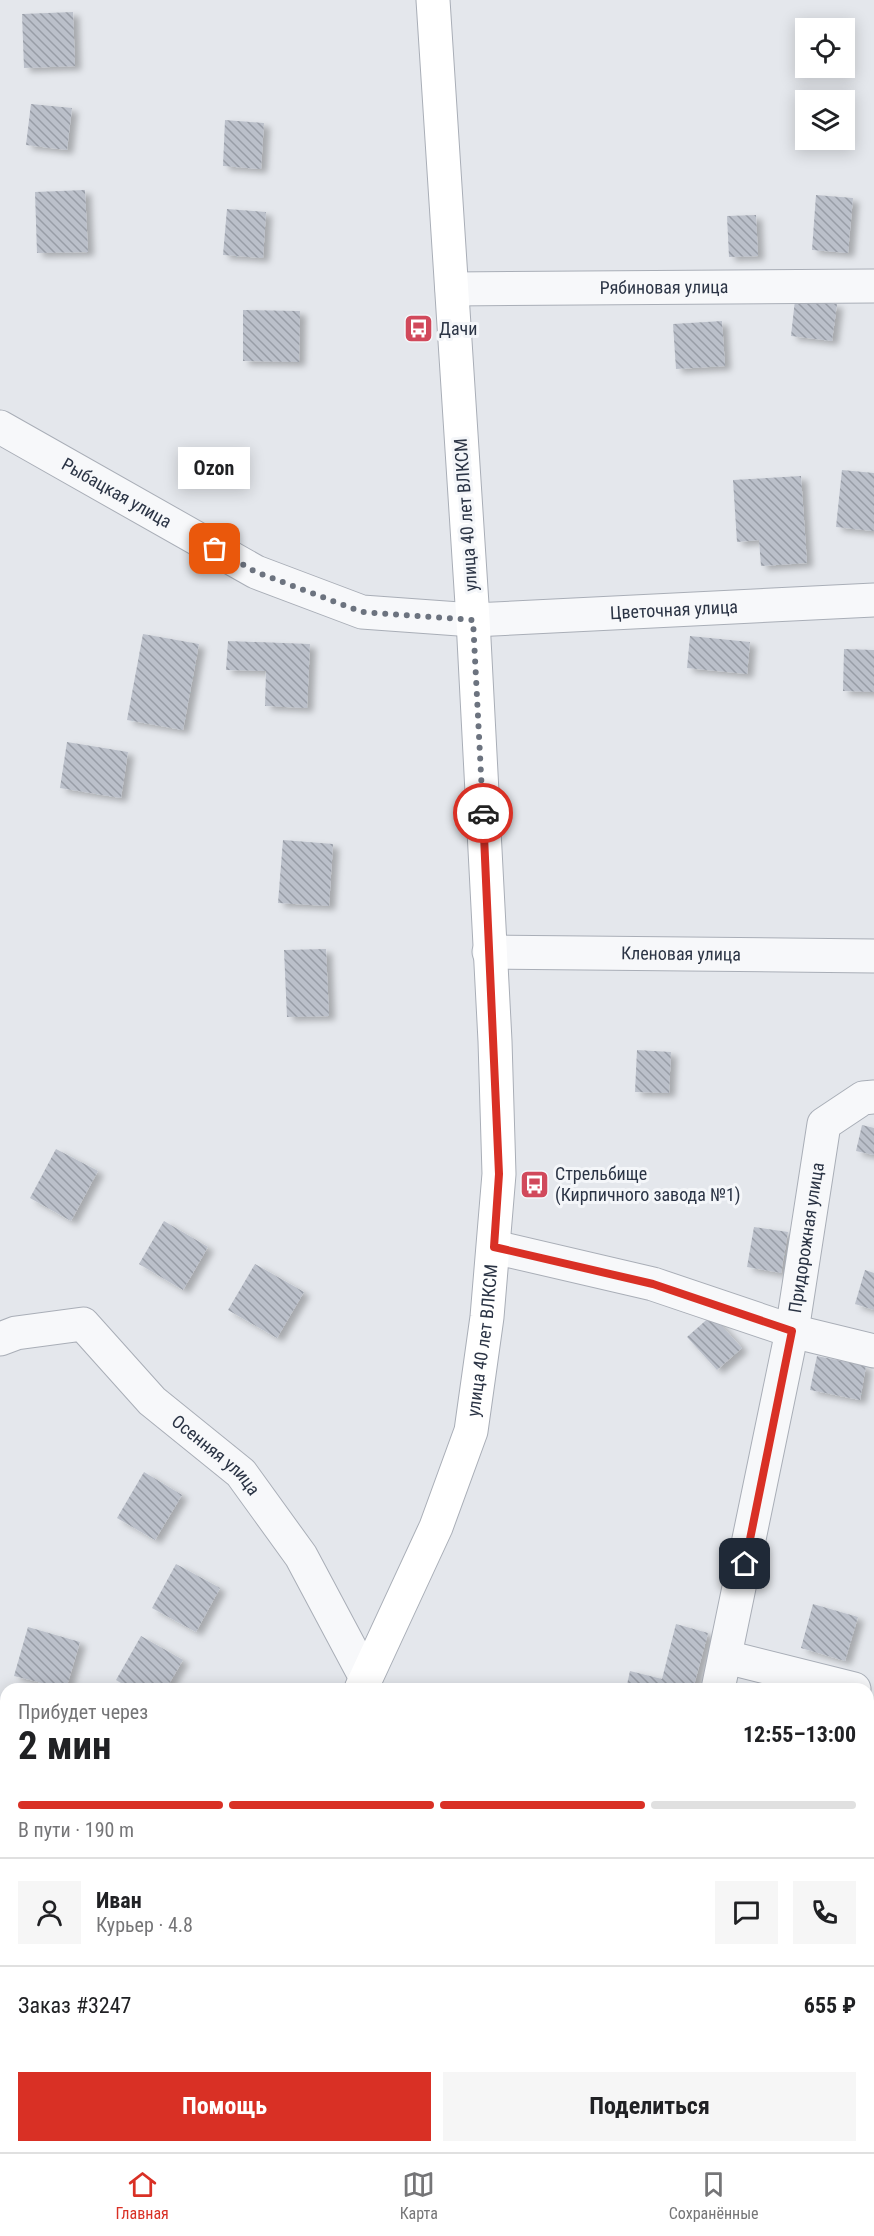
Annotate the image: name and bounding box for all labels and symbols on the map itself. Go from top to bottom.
street label: Рябиновая улица [600,276,728,298]
bus stop icon: Дачи [402,313,434,345]
place label: Дачи [439,318,477,339]
street label: улица 40 лет ВЛКСМ [450,438,481,592]
callout: Ozon [179,447,251,489]
street label: Рыбацкая улица [58,453,175,532]
pin [189,523,240,574]
street label: Цветочная улица [609,596,738,623]
courier [453,783,513,843]
street label: Кленовая улица [621,942,741,965]
street label: Придорожная улица [784,1161,828,1314]
place label: Стрельбище (Кирпичного завода №1) [555,1163,741,1206]
bus stop icon: Стрельбище (Кирпичного завода №1) [518,1168,550,1200]
street label: улица 40 лет ВЛКСМ [462,1263,501,1418]
street label: Осенняя улица [168,1410,265,1499]
pin [719,1538,770,1589]

